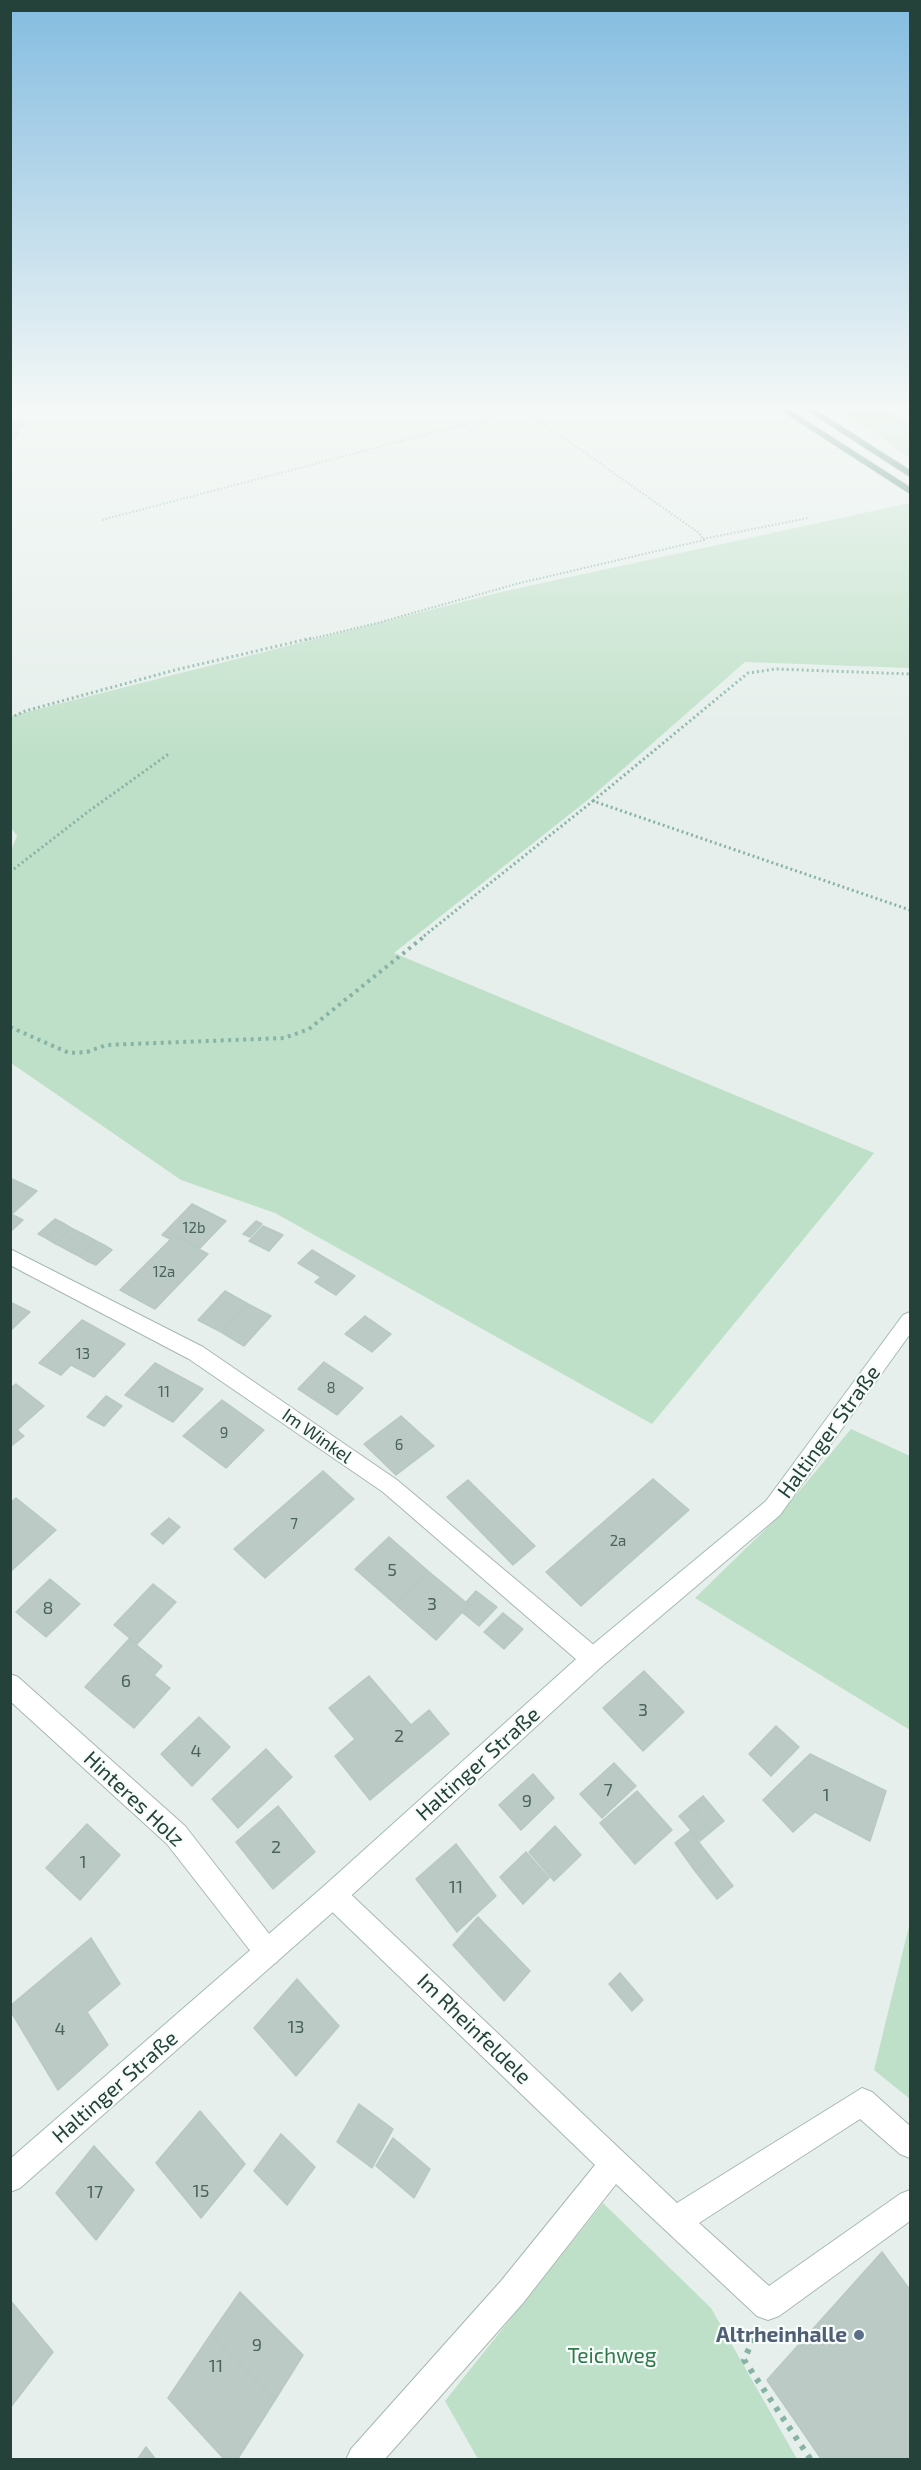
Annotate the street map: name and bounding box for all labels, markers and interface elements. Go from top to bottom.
house number: 12b [183,1219,205,1237]
house number: 12a [153,1263,175,1281]
house number: 13 [76,1345,90,1363]
street label: Haltinger Straße [772,1361,886,1503]
house number: 8 [326,1379,336,1397]
house number: 11 [158,1383,170,1401]
street label: Im Winkel [278,1404,356,1468]
house number: 9 [220,1424,228,1442]
house number: 6 [395,1436,403,1454]
house number: 7 [290,1515,298,1533]
house number: 2a [610,1532,626,1550]
house number: 5 [387,1559,397,1581]
house number: 3 [427,1593,437,1615]
house number: 8 [43,1597,53,1619]
house number: 6 [121,1670,131,1692]
house number: 3 [638,1699,648,1721]
street label: Haltinger Straße [411,1702,545,1826]
house number: 2 [394,1725,404,1747]
house number: 4 [190,1740,202,1762]
street label: Hinteres Holz [78,1746,190,1852]
house number: 7 [603,1779,613,1801]
house number: 1 [822,1784,830,1806]
house number: 9 [522,1790,532,1812]
house number: 2 [271,1836,281,1858]
house number: 1 [79,1851,87,1873]
house number: 11 [449,1876,463,1898]
street label: Im Rheinfeldele [412,1968,536,2090]
house number: 13 [287,2016,305,2038]
house number: 4 [54,2018,66,2040]
street label: Haltinger Straße [47,2026,183,2148]
house number: 15 [193,2180,209,2202]
house number: 17 [87,2181,103,2203]
place label: Altrheinhalle [716,2322,847,2348]
marker: Altrheinhalle [852,2328,866,2342]
house number: 9 [252,2334,262,2356]
park label: Teichweg [567,2343,657,2369]
house number: 11 [209,2355,223,2377]

